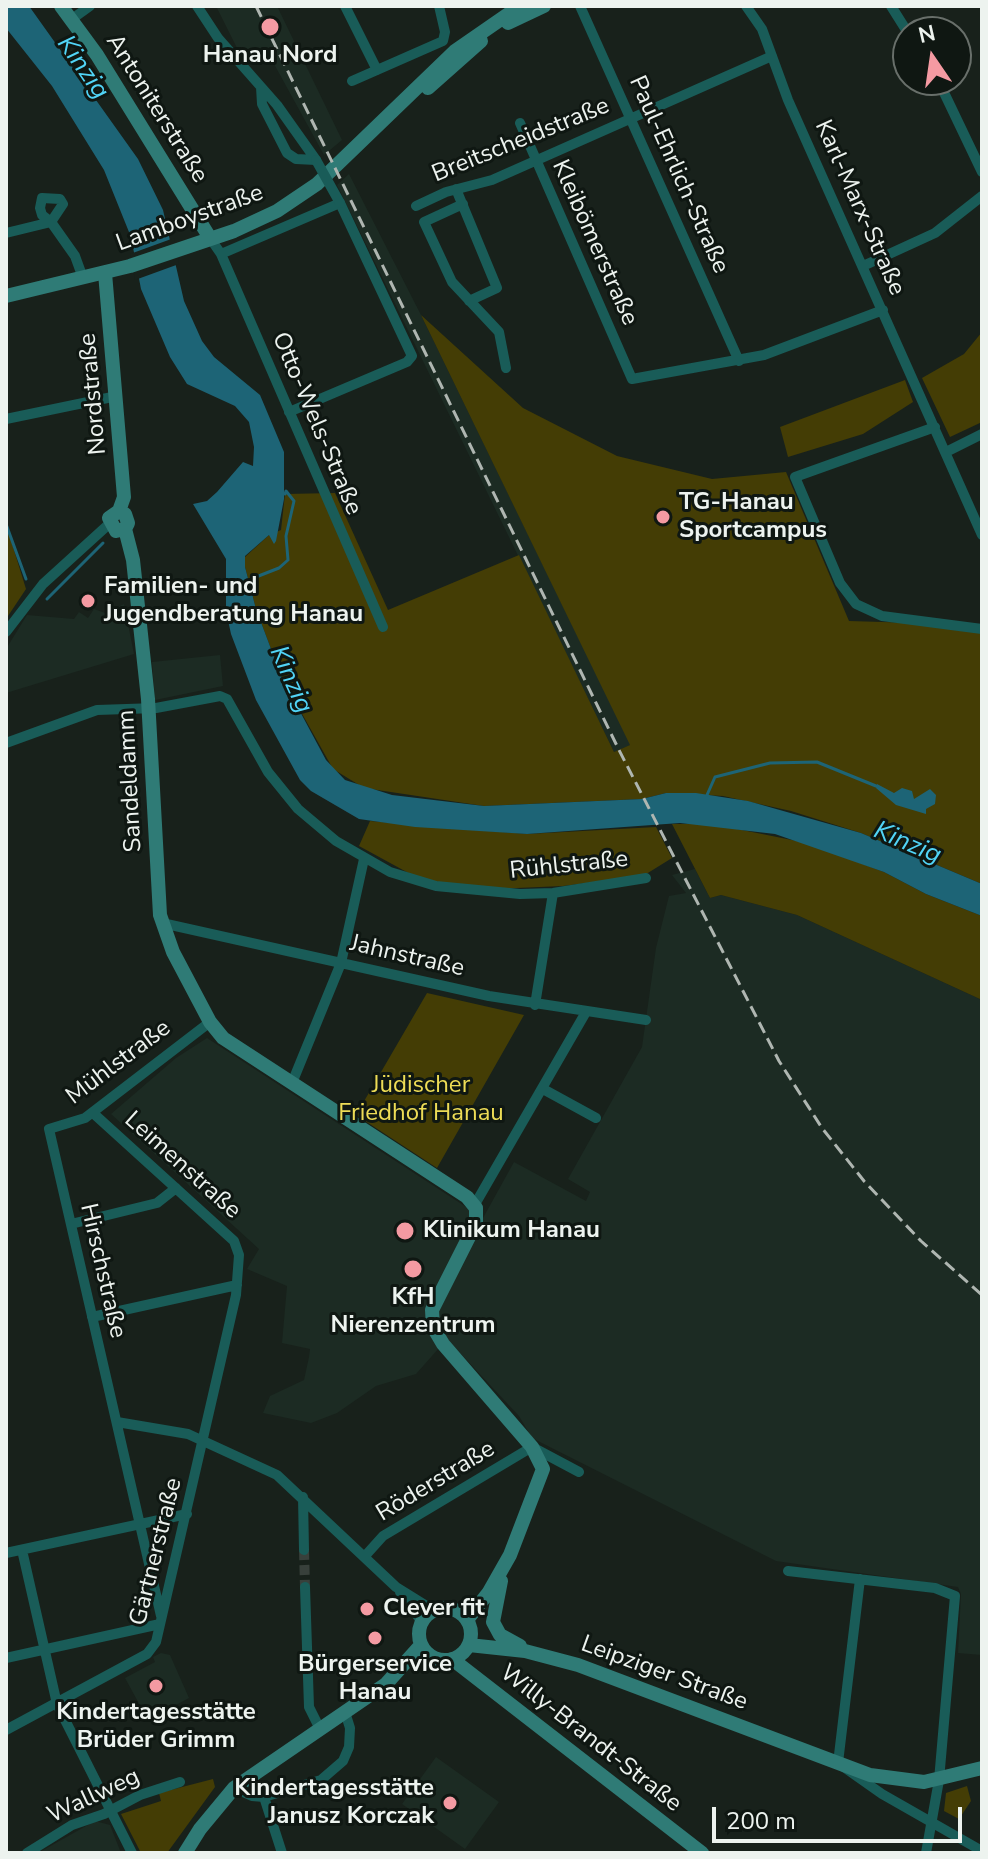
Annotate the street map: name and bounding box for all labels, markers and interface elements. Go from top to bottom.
marker: Hanau Nord [259,16,281,38]
north arrow [892,16,972,96]
text: N [916,18,938,51]
street label: Antoniterstraße [99,29,213,189]
water label: Kinzig [49,30,115,106]
place label: Hanau Nord [203,42,337,70]
street label: Paul-Ehrlich-Straße [622,72,734,278]
street label: Breitscheidstraße [428,92,614,190]
street label: Karl-Marx-Straße [807,116,911,300]
street label: Kleibömerstraße [545,156,643,330]
street label: Lamboystraße [113,179,267,259]
street label: Otto-Wels-Straße [265,328,367,520]
street label: Nordstraße [74,332,114,456]
place label: TG-Hanau Sportcampus [679,489,827,545]
marker: TG-Hanau Sportcampus [654,508,672,526]
place label: Familien- und Jugendberatung Hanau [104,573,363,629]
marker: Familien- und Jugendberatung Hanau [79,592,97,610]
water label: Kinzig [261,642,319,718]
street label: Sandeldamm [113,709,149,853]
water label: Kinzig [869,816,945,872]
street label: Rühlstraße [508,845,630,887]
street label: Jahnstraße [347,930,467,984]
street label: Mühlstraße [61,1014,177,1112]
park label: Jüdischer Friedhof Hanau [338,1072,504,1128]
street label: Leimenstraße [118,1106,246,1226]
street label: Hirschstraße [73,1201,131,1341]
place label: Klinikum Hanau [423,1217,600,1245]
marker: Klinikum Hanau [394,1220,416,1242]
marker: KfH Nierenzentrum [402,1258,424,1280]
place label: KfH Nierenzentrum [330,1284,496,1340]
street label: Röderstraße [372,1435,500,1529]
street label: Gärtnerstraße [125,1475,189,1629]
place label: Clever fit [383,1595,485,1623]
marker: Clever fit [358,1600,376,1618]
marker: Bürgerservice Hanau [366,1629,384,1647]
street label: Leipziger Straße [577,1631,751,1717]
place label: Bürgerservice Hanau [298,1651,452,1707]
street label: Willy-Brandt-Straße [493,1659,687,1819]
marker: Kindertagesstätte Brüder Grimm [147,1677,165,1695]
place label: Kindertagesstätte Brüder Grimm [56,1699,256,1755]
street label: Wallweg [43,1763,145,1831]
place label: Kindertagesstätte Janusz Korczak [234,1775,434,1831]
scale bar [716,1791,966,1841]
marker: Kindertagesstätte Janusz Korczak [441,1794,459,1812]
text: 200 m [726,1805,796,1837]

